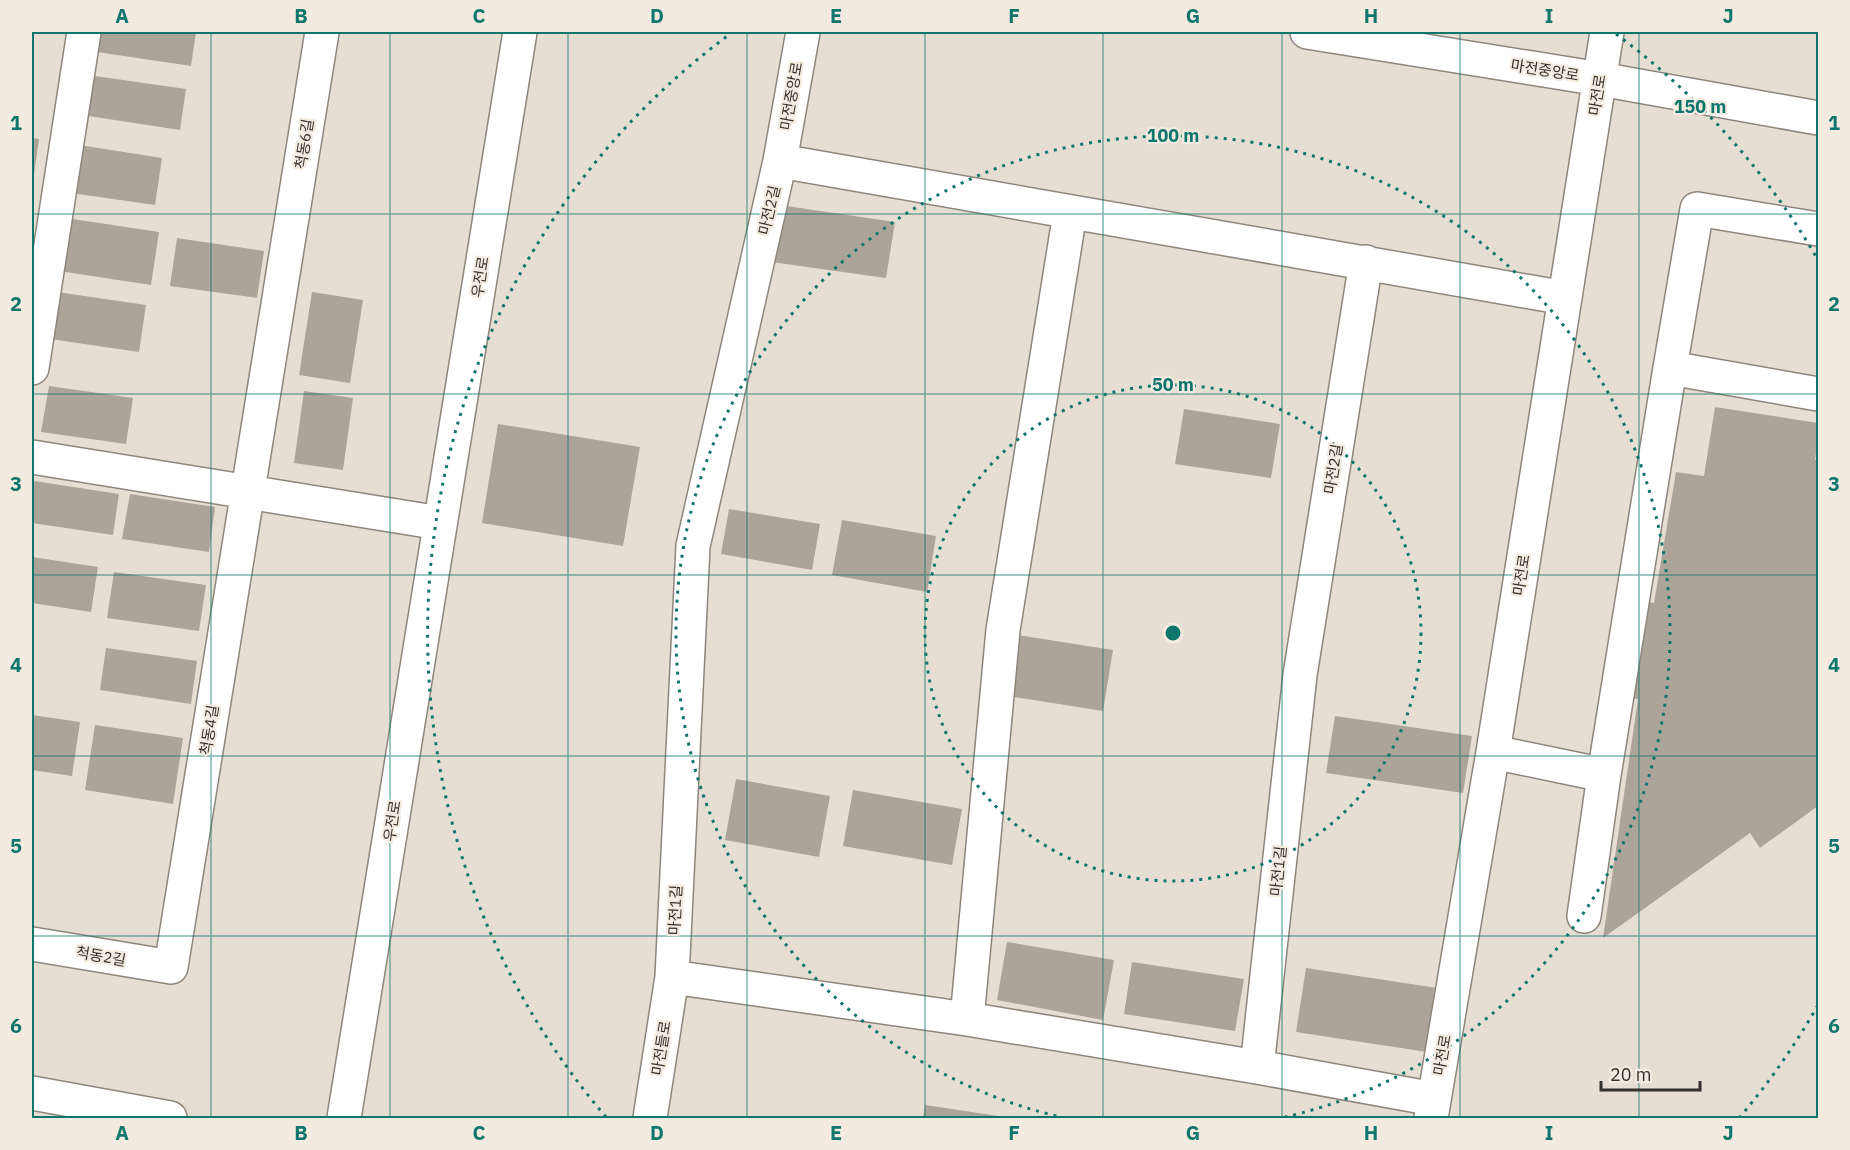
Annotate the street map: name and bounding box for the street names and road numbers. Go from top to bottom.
street label: 마전중앙로 [1509,55,1581,85]
street label: 마전중앙로 [776,60,806,132]
street label: 마전로 [1584,73,1610,117]
street label: 척동6길 [291,118,317,170]
street label: 마전2길 [754,183,784,237]
street label: 우전로 [467,255,493,299]
street label: 마전2길 [1320,443,1346,495]
street label: 마전로 [1508,553,1534,597]
street label: 척동4길 [196,704,222,756]
street label: 우전로 [379,799,405,843]
street label: 마전1길 [1266,845,1290,897]
street label: 마전1길 [664,884,686,936]
street label: 척동2길 [75,942,127,970]
street label: 마전들로 [647,1019,675,1077]
street label: 마전로 [1429,1033,1455,1077]

